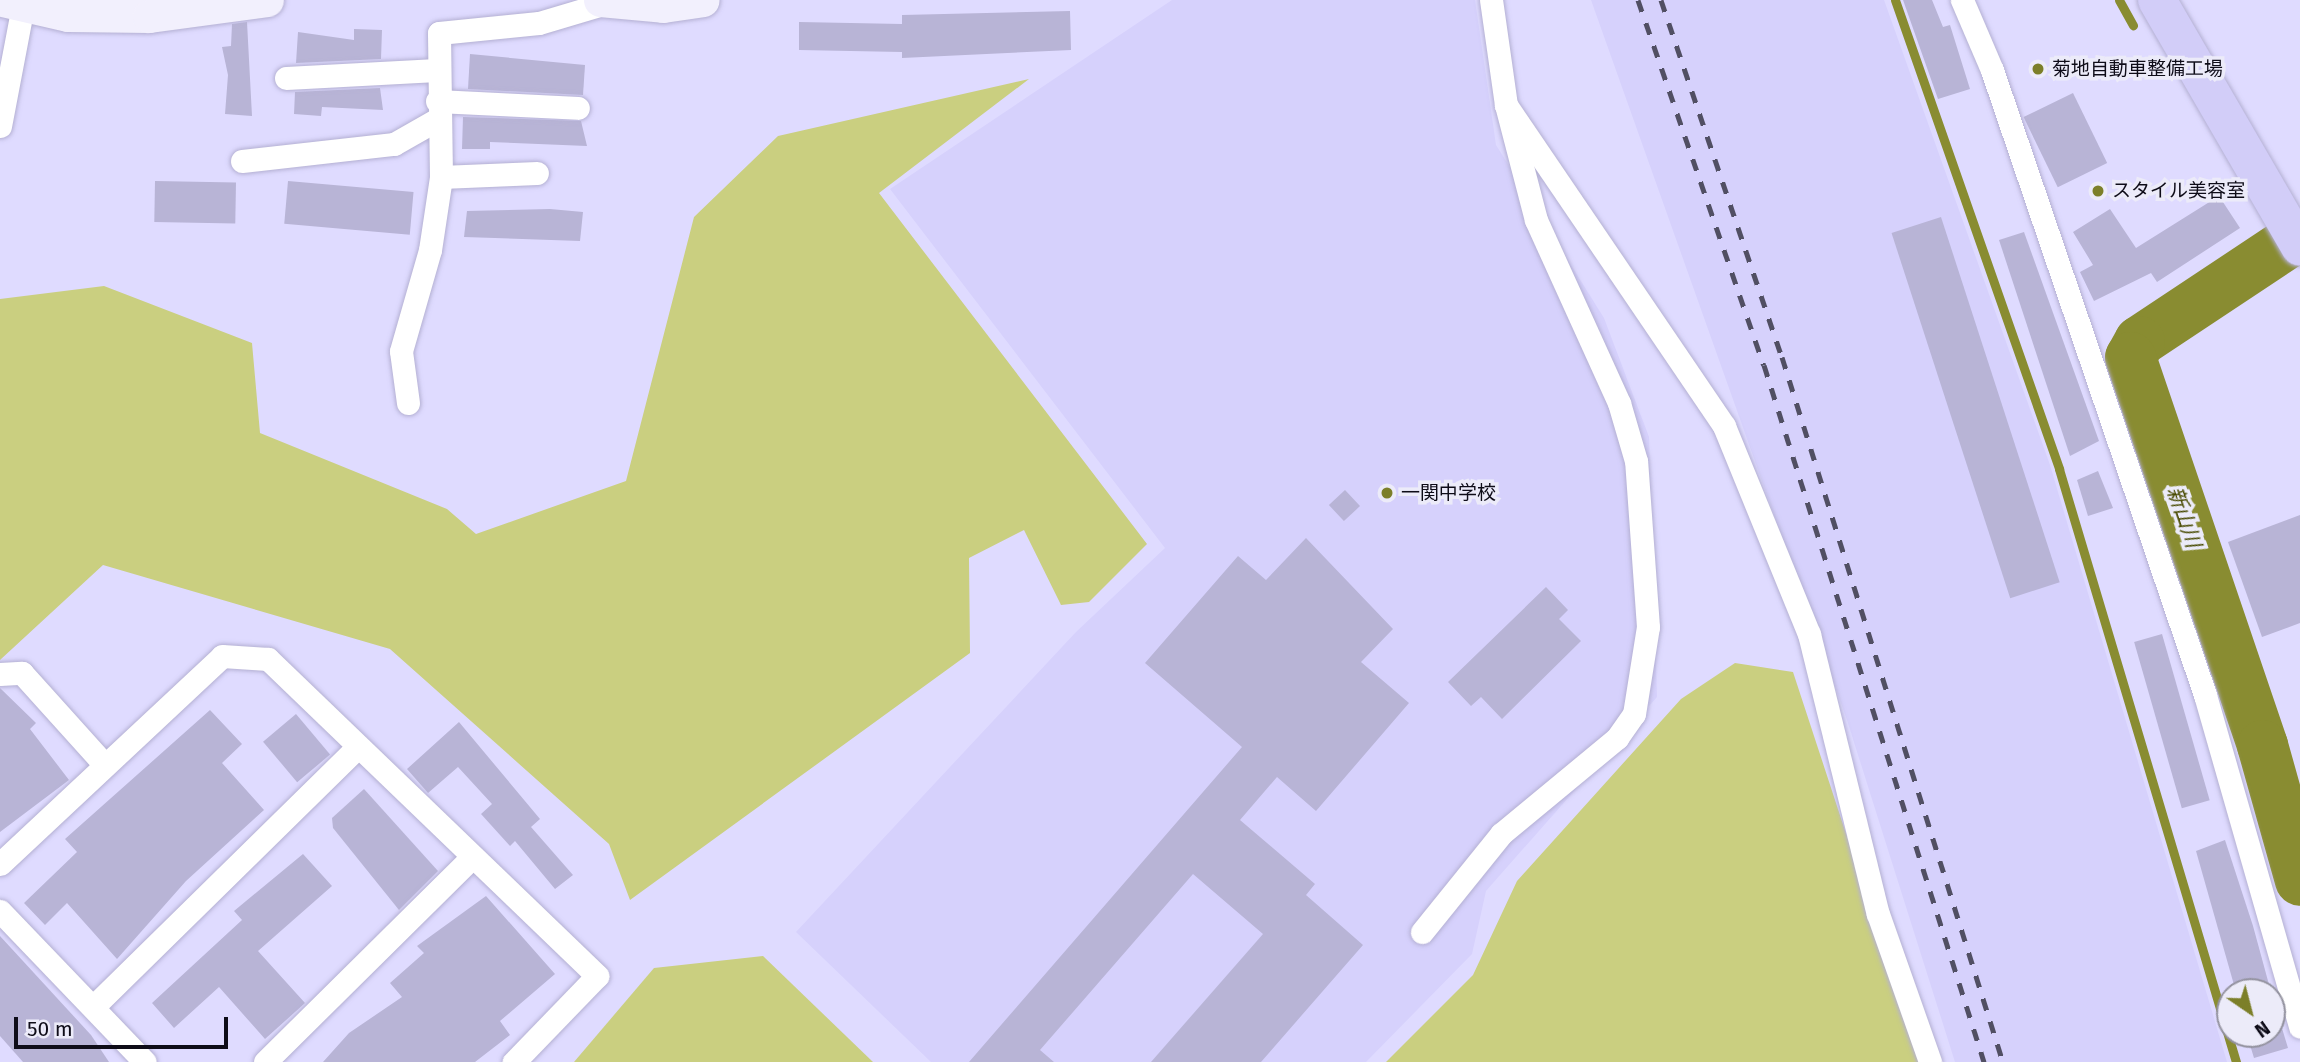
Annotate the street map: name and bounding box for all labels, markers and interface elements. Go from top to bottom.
place label: 菊地自動車整備工場 [2052,58,2223,80]
marker: 菊地自動車整備工場 [2030,61,2046,77]
place label: スタイル美容室 [2112,180,2245,202]
marker: スタイル美容室 [2090,183,2106,199]
place label: 一関中学校 [1401,482,1496,504]
water label: 新山川 [2162,483,2206,551]
marker: 一関中学校 [1379,485,1395,501]
north arrow [2216,978,2286,1048]
scale bar [18,1002,231,1046]
text: 50 m [27,1016,73,1042]
text: N [2250,1016,2274,1042]

